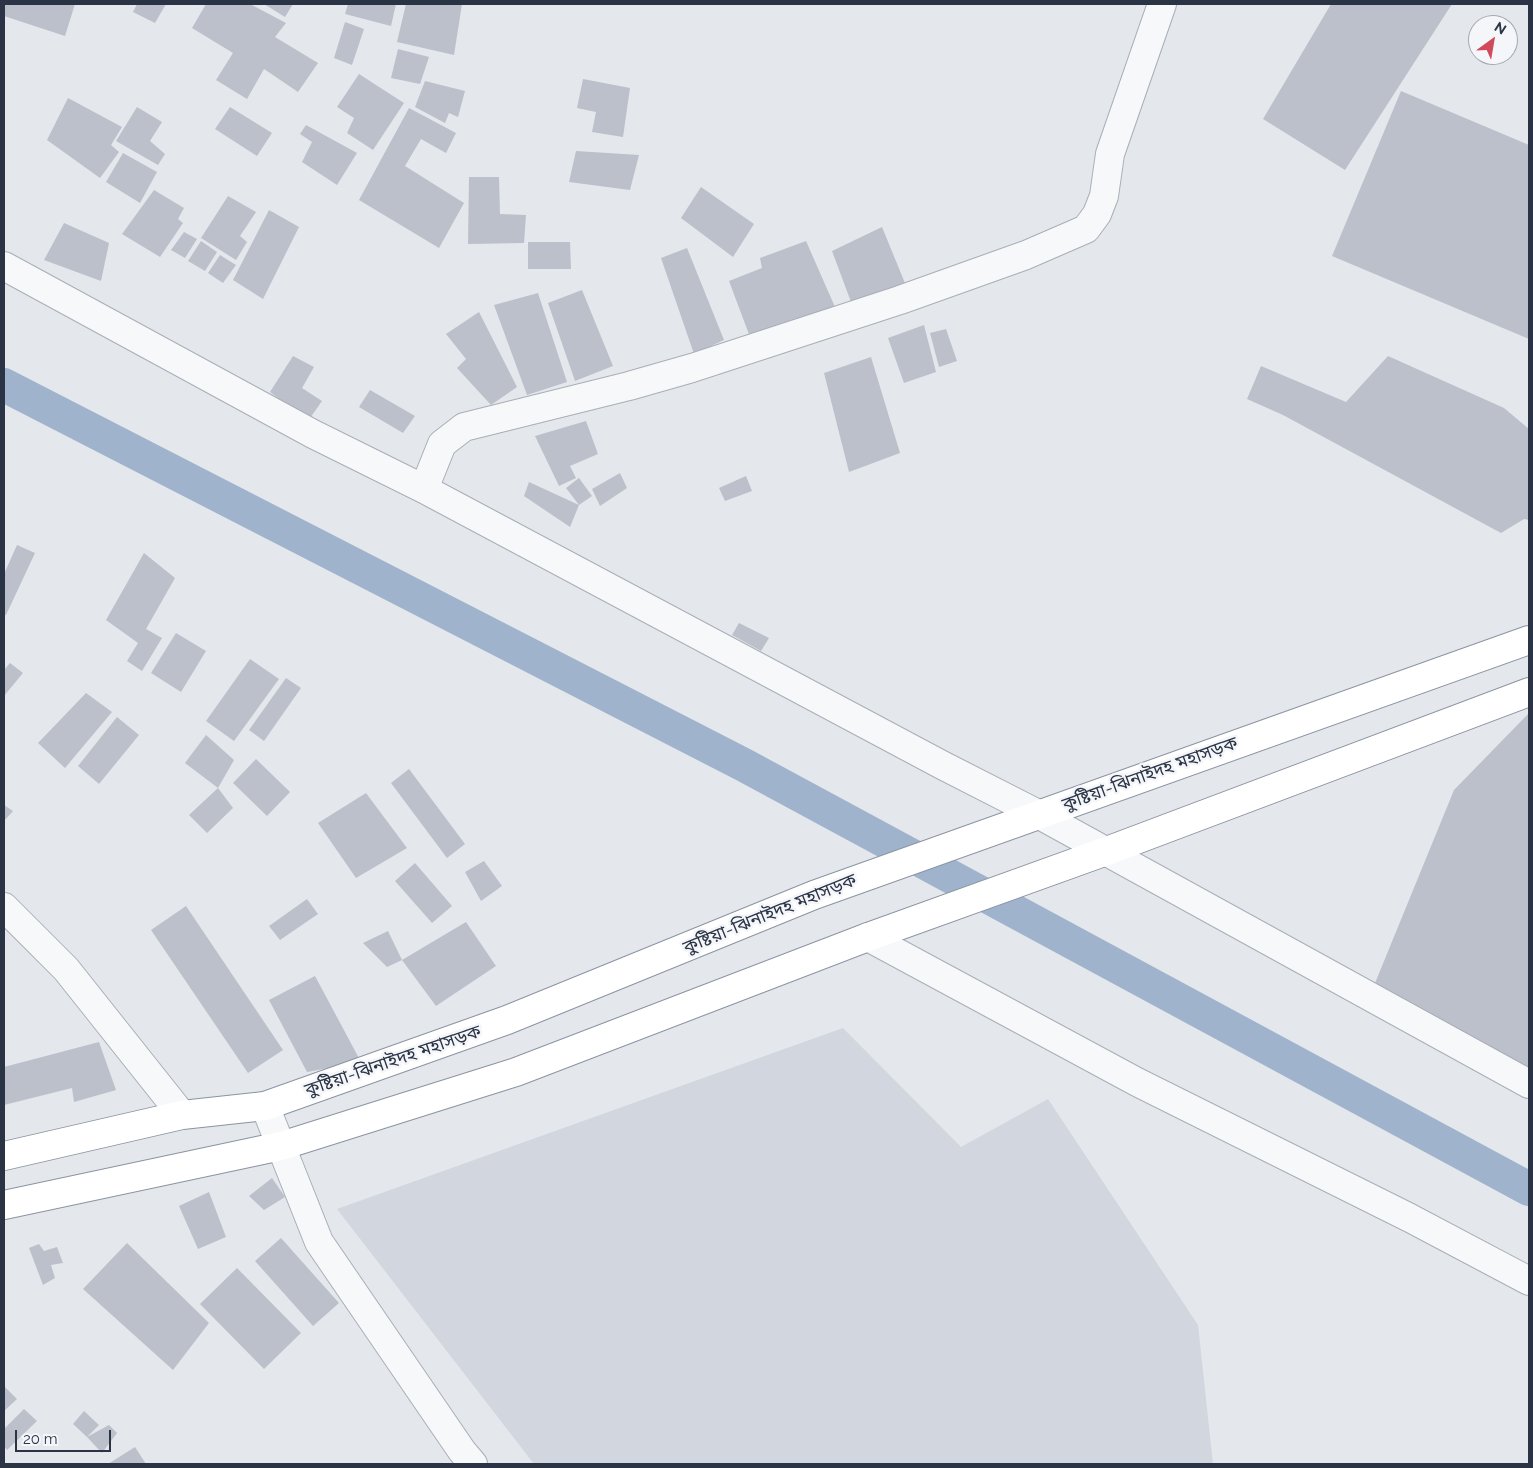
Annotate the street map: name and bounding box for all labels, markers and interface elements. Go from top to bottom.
north arrow [1468,15,1518,65]
text: N [1492,19,1509,38]
street label: কুষ্টিয়া-ঝিনাইদহ মহাসড়ক [1059,732,1241,816]
street label: কুষ্টিয়া-ঝিনাইদহ মহাসড়ক [680,869,860,959]
street label: কুষ্টিয়া-ঝিনাইদহ মহাসড়ক [302,1021,484,1101]
scale bar [18,1420,114,1452]
text: 20 m [23,1430,58,1448]

